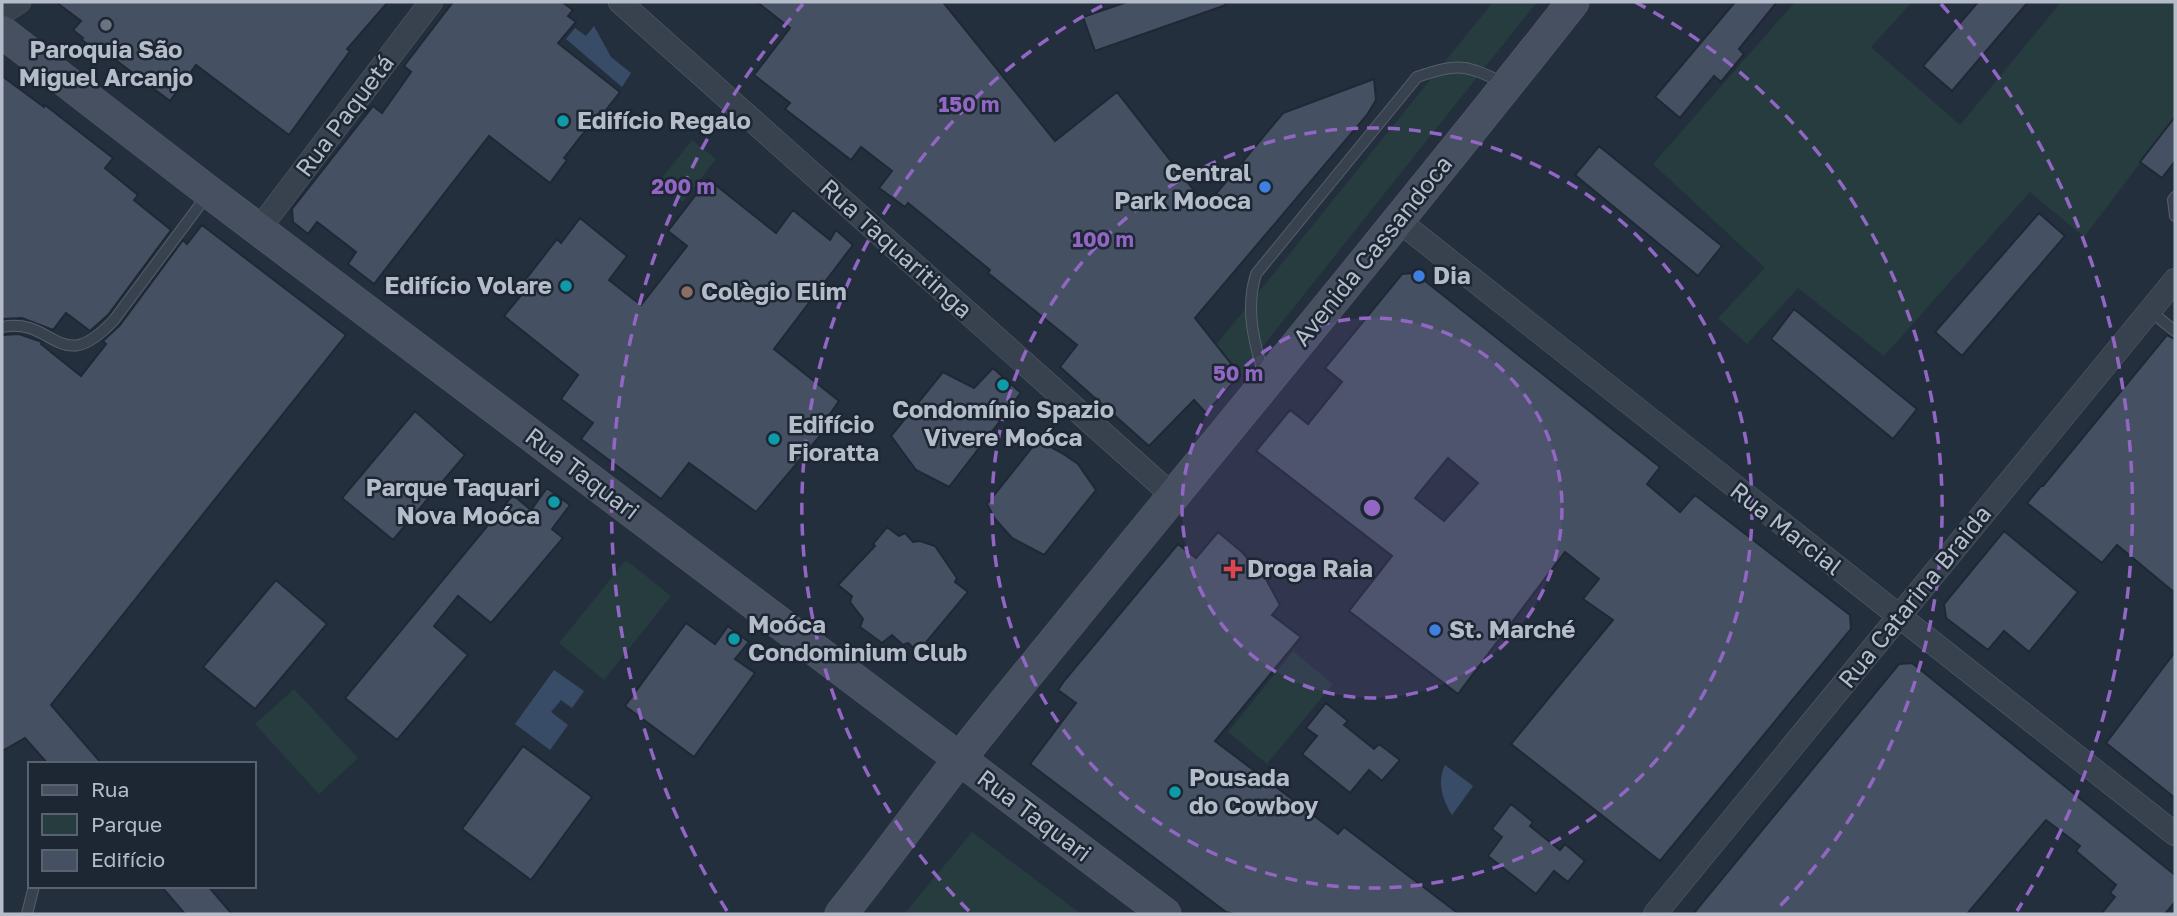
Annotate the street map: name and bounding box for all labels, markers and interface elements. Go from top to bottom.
marker: Paroquia São Miguel Arcanjo [98,17,114,33]
place label: Paroquia São Miguel Arcanjo [19,34,193,91]
street label: Rua Paquetá [288,48,399,182]
text: 150 m [939,91,999,117]
place label: Edifício Regalo [577,105,751,134]
marker: Edifício Regalo [555,113,571,129]
street label: Avenida Cassandoca [1286,149,1458,351]
place label: Central Park Mooca [1114,157,1251,214]
street label: Rua Taquaritinga [815,172,979,324]
text: 200 m [651,173,715,199]
marker: Central Park Mooca [1257,179,1273,195]
text: 100 m [1072,226,1134,252]
place label: Dia [1433,260,1471,289]
marker: Dia [1411,268,1427,284]
place label: Edifício Volare [385,270,552,299]
place label: Colègio Elim [701,276,847,305]
marker: Edifício Volare [558,278,574,294]
marker: Colègio Elim [679,284,695,300]
text: 50 m [1213,360,1263,386]
marker: Condomínio Spazio Vivere Moóca [995,377,1011,393]
place label: Condomínio Spazio Vivere Moóca [892,394,1114,451]
place label: Edifício Fioratta [788,409,879,466]
street label: Rua Taquari [520,421,645,525]
marker: Edifício Fioratta [766,431,782,447]
place label: Parque Taquari Nova Moóca [366,472,540,529]
street label: Rua Marcial [1725,475,1849,580]
marker: Parque Taquari Nova Moóca [546,494,562,510]
centre of rings [1360,496,1384,520]
street label: Rua Catarina Braida [1831,499,1996,693]
place label: Droga Raia [1247,553,1373,582]
marker: Droga Raia [1225,561,1241,577]
place label: Moóca Condominium Club [748,609,967,666]
place label: St. Marché [1449,614,1576,643]
marker: St. Marché [1427,622,1443,638]
marker: Moóca Condominium Club [726,631,742,647]
legend [28,762,256,888]
place label: Pousada do Cowboy [1189,762,1319,819]
street label: Rua Taquari [972,763,1097,867]
text: Rua [91,776,129,802]
marker: Pousada do Cowboy [1167,784,1183,800]
text: Parque [91,811,162,837]
text: Edifício [91,846,165,872]

